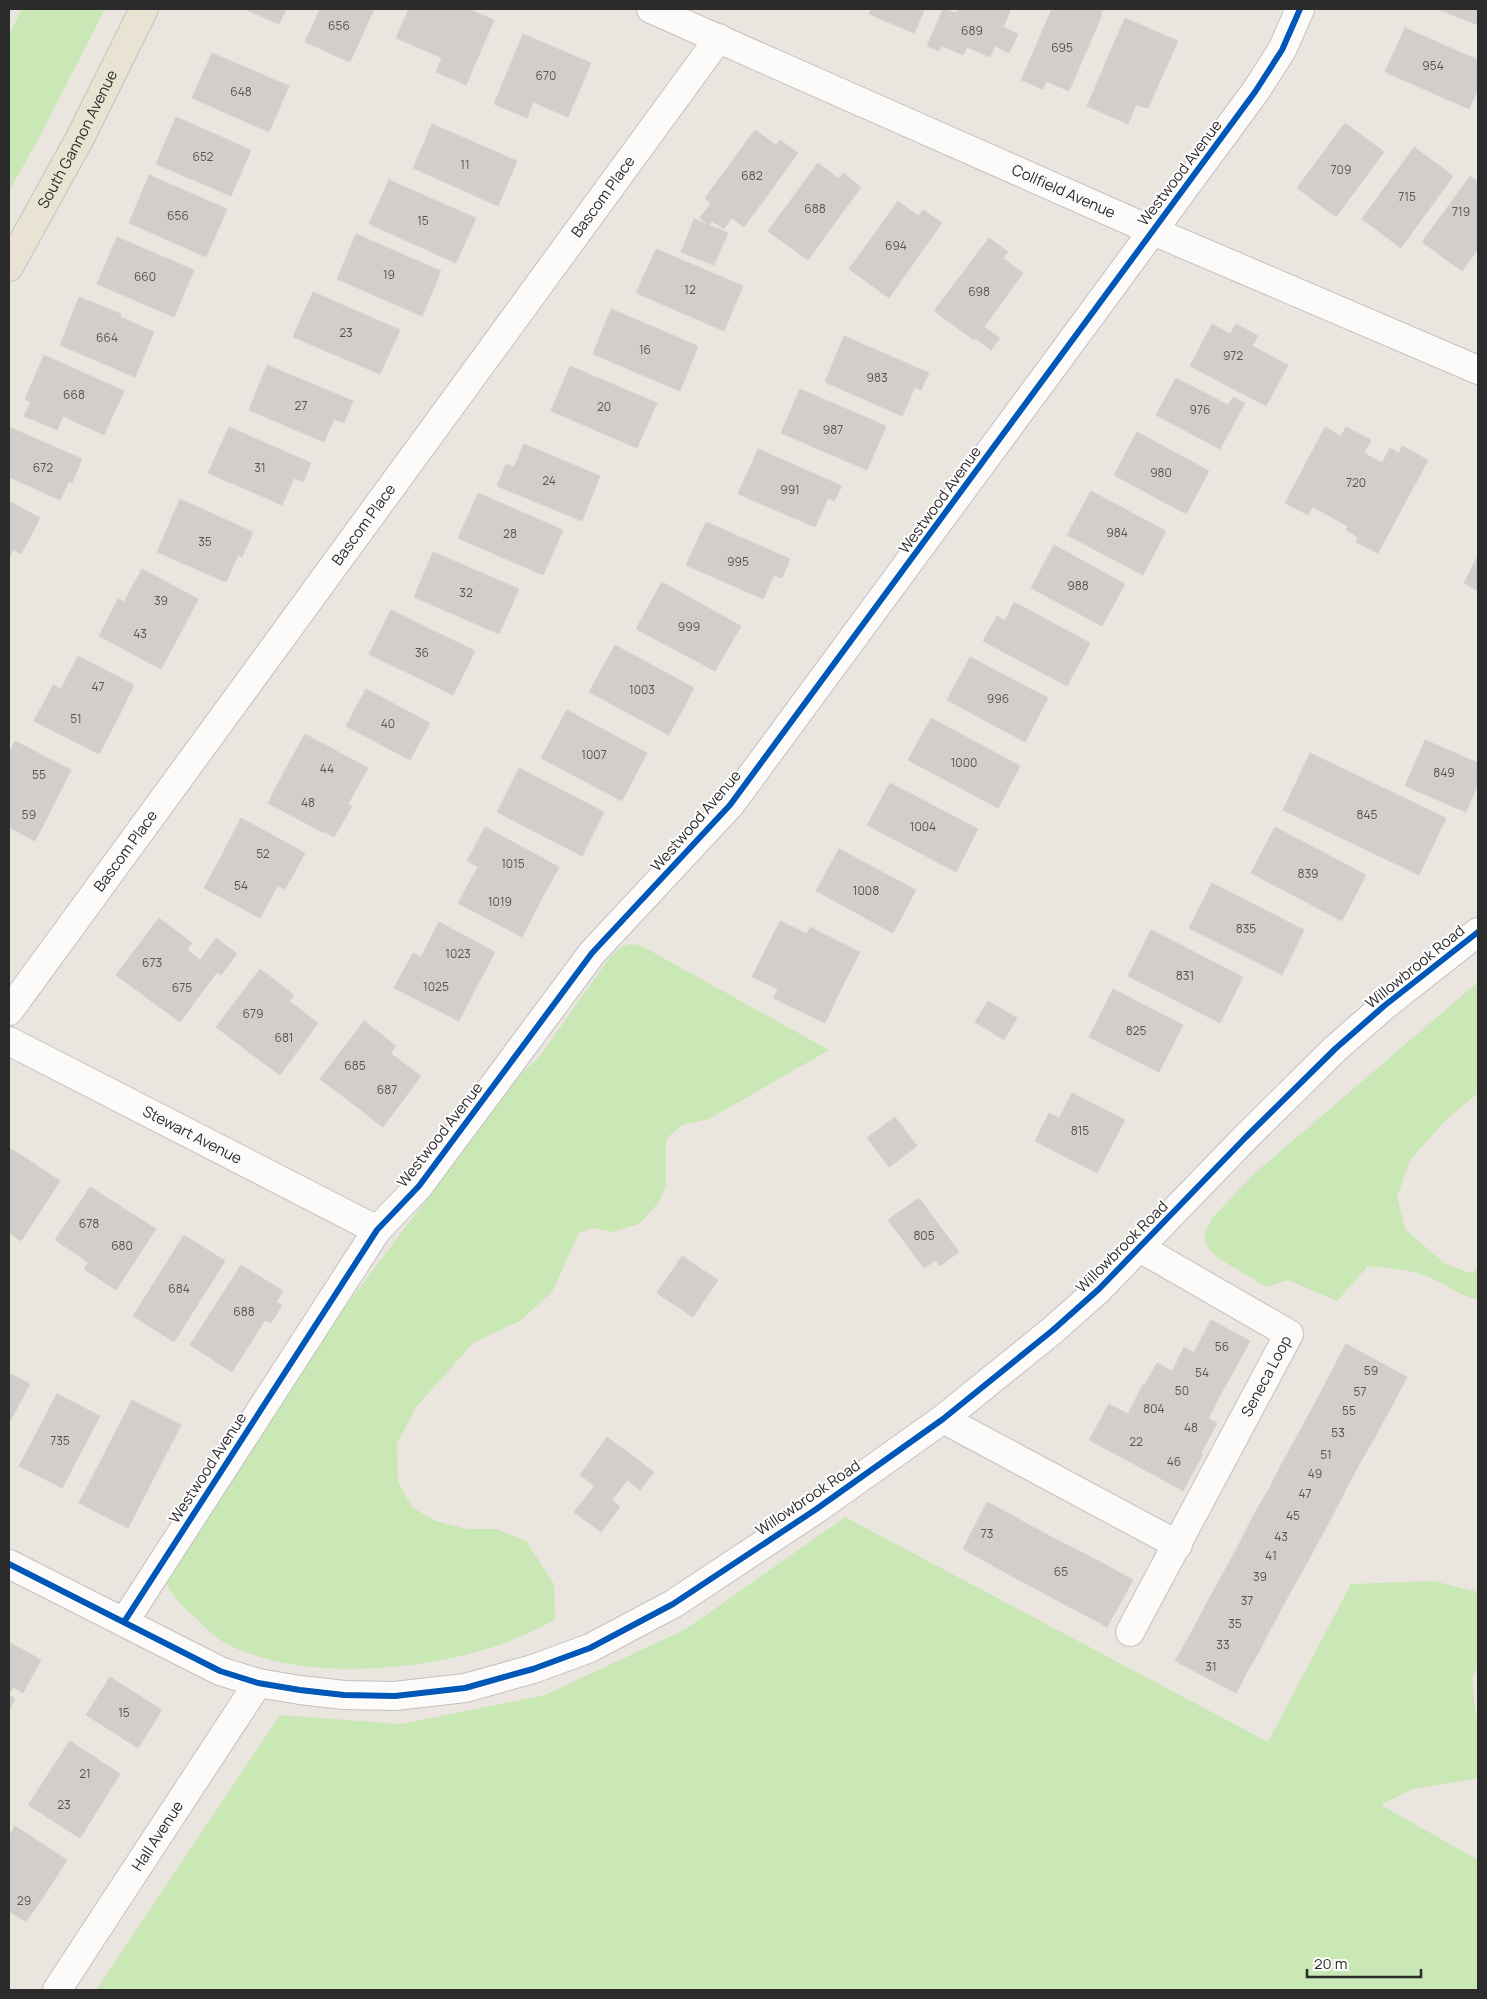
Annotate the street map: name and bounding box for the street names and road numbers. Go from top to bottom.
street label: South Gannon Avenue [32,66,122,212]
street label: Westwood Avenue [1133,115,1227,230]
street label: Bascom Place [566,151,640,241]
street label: Collfield Avenue [1009,159,1119,223]
street label: Westwood Avenue [893,442,986,558]
street label: Bascom Place [327,479,400,569]
street label: Westwood Avenue [646,765,746,876]
street label: Bascom Place [89,806,162,896]
street label: Willowbrook Road [1361,920,1469,1013]
street label: Westwood Avenue [392,1078,487,1192]
street label: Stewart Avenue [139,1101,246,1169]
street label: Willowbrook Road [1071,1196,1172,1297]
street label: Seneca Loop [1236,1331,1296,1420]
street label: Westwood Avenue [164,1408,251,1527]
street label: Willowbrook Road [751,1455,864,1540]
street label: Hall Avenue [127,1796,188,1875]

